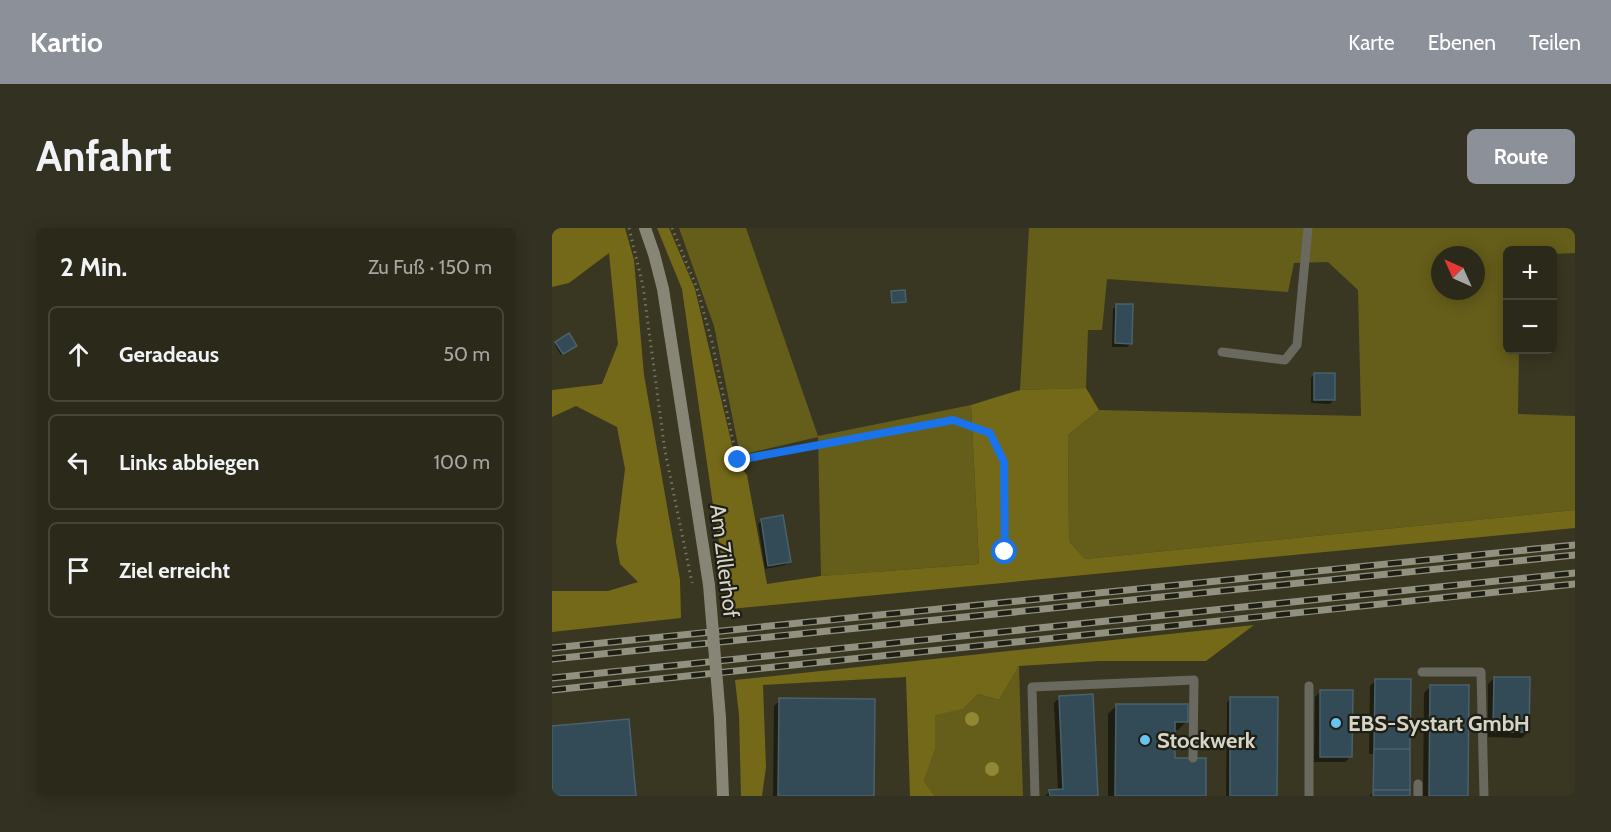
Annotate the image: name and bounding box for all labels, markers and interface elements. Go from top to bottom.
text: Kartio [30,25,103,59]
text: Karte [1348,30,1395,55]
text: Ebenen [1428,30,1496,55]
text: Teilen [1529,30,1581,55]
button: Route [1467,129,1575,184]
text: Anfahrt [36,130,172,182]
north arrow [1431,246,1485,300]
map controls [1503,246,1557,354]
button: + [1503,246,1557,300]
text: 2 Min. [60,251,127,283]
text: Zu Fuß · 150 m [368,255,492,279]
button: − [1503,300,1557,354]
icon: ahead [62,338,95,371]
text: Geradeaus [119,341,219,368]
text: 50 m [443,342,490,366]
icon: left [62,446,95,479]
route end [724,446,750,472]
text: Links abbiegen [119,449,259,476]
text: 100 m [434,450,490,474]
street label: Am Zillerhof [704,503,745,619]
route start [991,538,1017,564]
icon: arrive [62,554,95,587]
text: Ziel erreicht [119,557,230,584]
place label: EBS-Systart GmbH [1348,710,1530,737]
marker: EBS-Systart GmbH [1329,716,1343,730]
place label: Stockwerk [1157,727,1256,754]
marker: Stockwerk [1138,733,1152,747]

